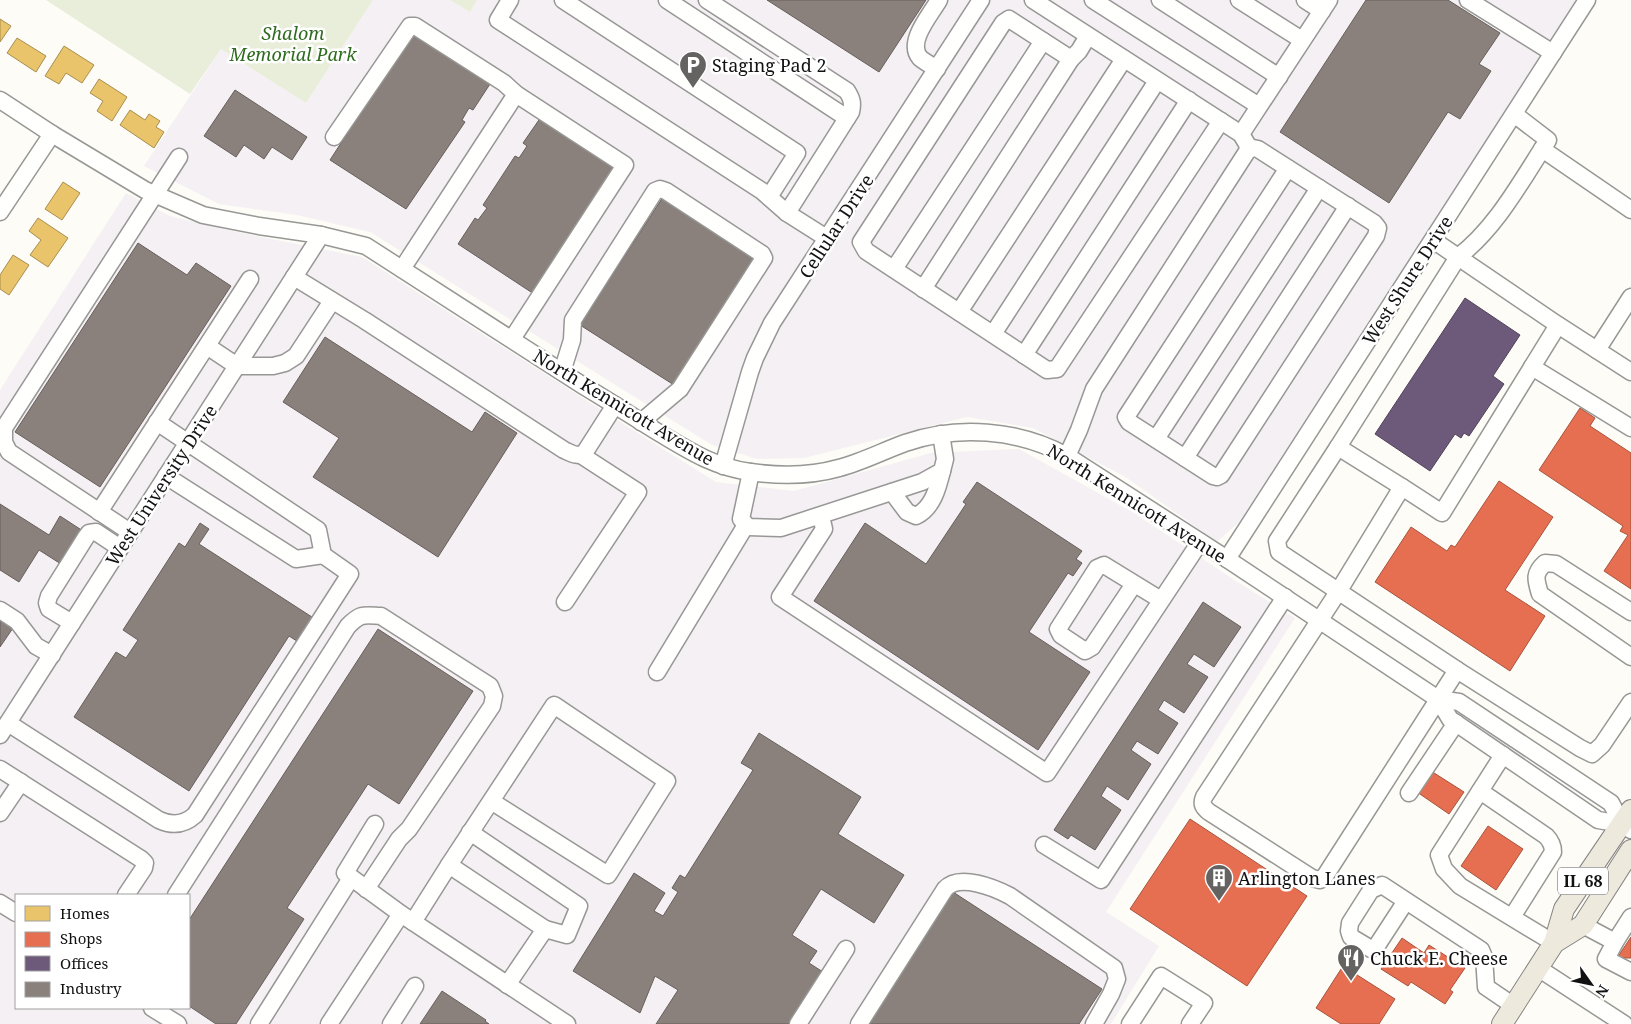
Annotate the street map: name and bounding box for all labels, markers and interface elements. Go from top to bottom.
park label: Shalom Memorial Park [229,21,357,66]
parking icon: Staging Pad 2 [678,50,708,89]
place label: Staging Pad 2 [712,53,826,77]
street label: Cellular Drive [793,169,879,283]
street label: West Shure Drive [1356,211,1458,349]
street label: North Kennicott Avenue [529,343,719,471]
street label: West University Drive [100,400,222,570]
street label: North Kennicott Avenue [1043,438,1231,568]
building icon: Arlington Lanes [1204,863,1234,902]
place label: Arlington Lanes [1238,866,1376,890]
road number: IL 68 [1558,868,1608,894]
legend [15,894,190,1009]
text: Homes [60,903,110,923]
text: Shops [60,928,103,948]
restaurant icon: Chuck E. Cheese [1336,943,1366,982]
place label: Chuck E. Cheese [1370,946,1508,970]
text: Offices [60,953,109,973]
north arrow [1566,959,1616,1009]
text: Industry [60,978,122,998]
text: N [1591,982,1613,1001]

